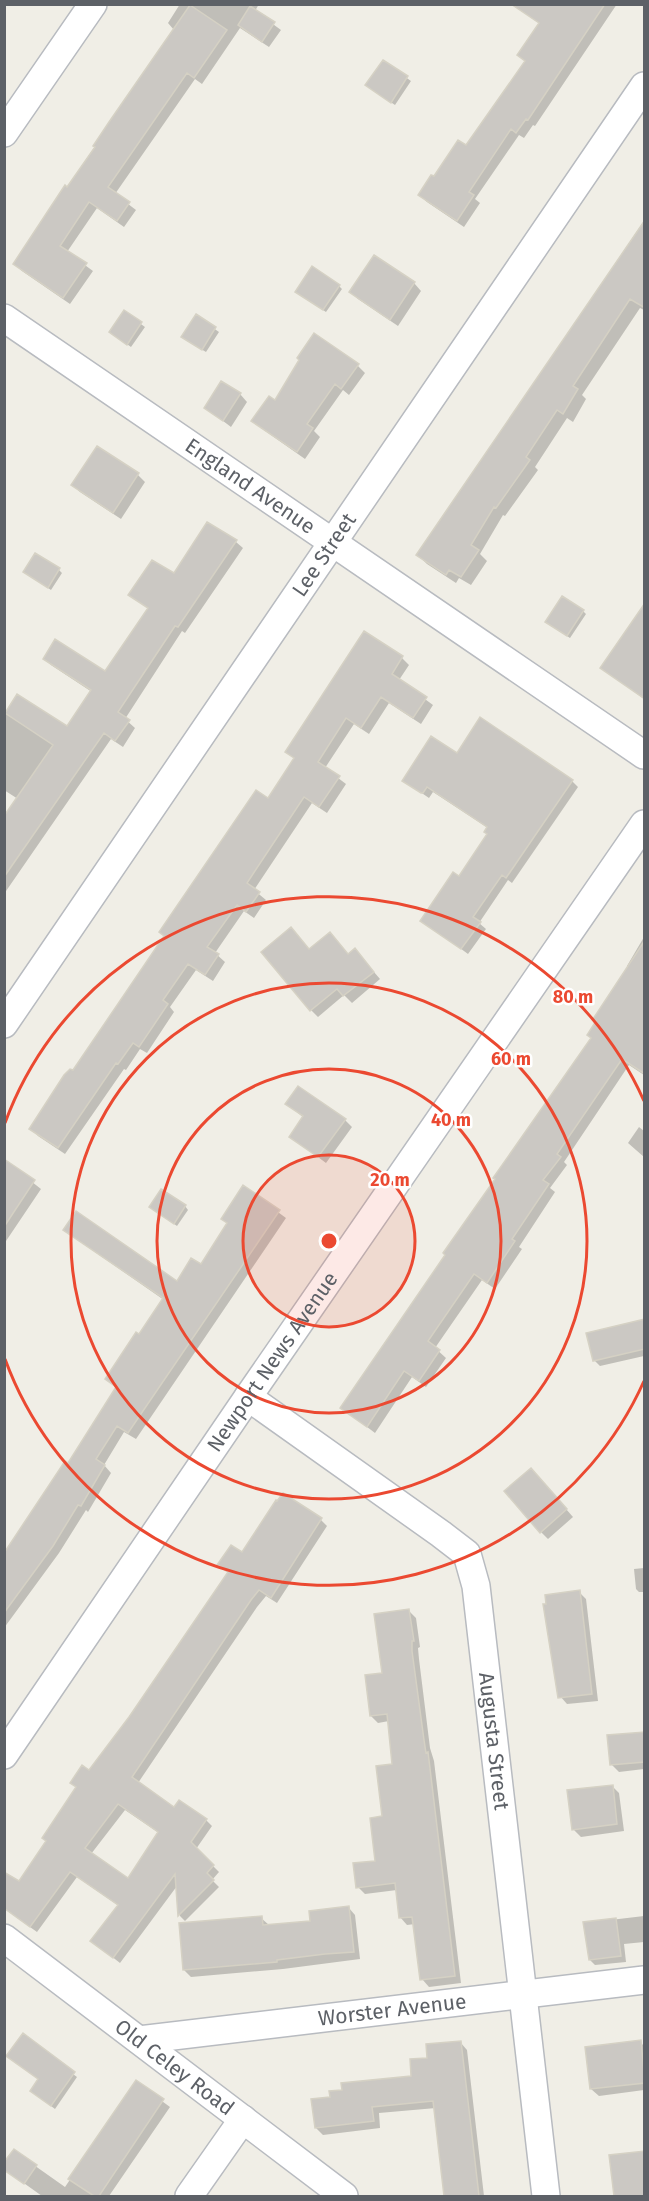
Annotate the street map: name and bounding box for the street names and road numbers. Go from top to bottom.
street label: England Avenue [180,432,320,540]
street label: Lee Street [286,508,362,602]
street label: Newport News Avenue [201,1267,344,1457]
street label: Augusta Street [473,1671,515,1812]
street label: Worster Avenue [317,1988,468,2032]
street label: Old Celey Road [110,2014,239,2121]

